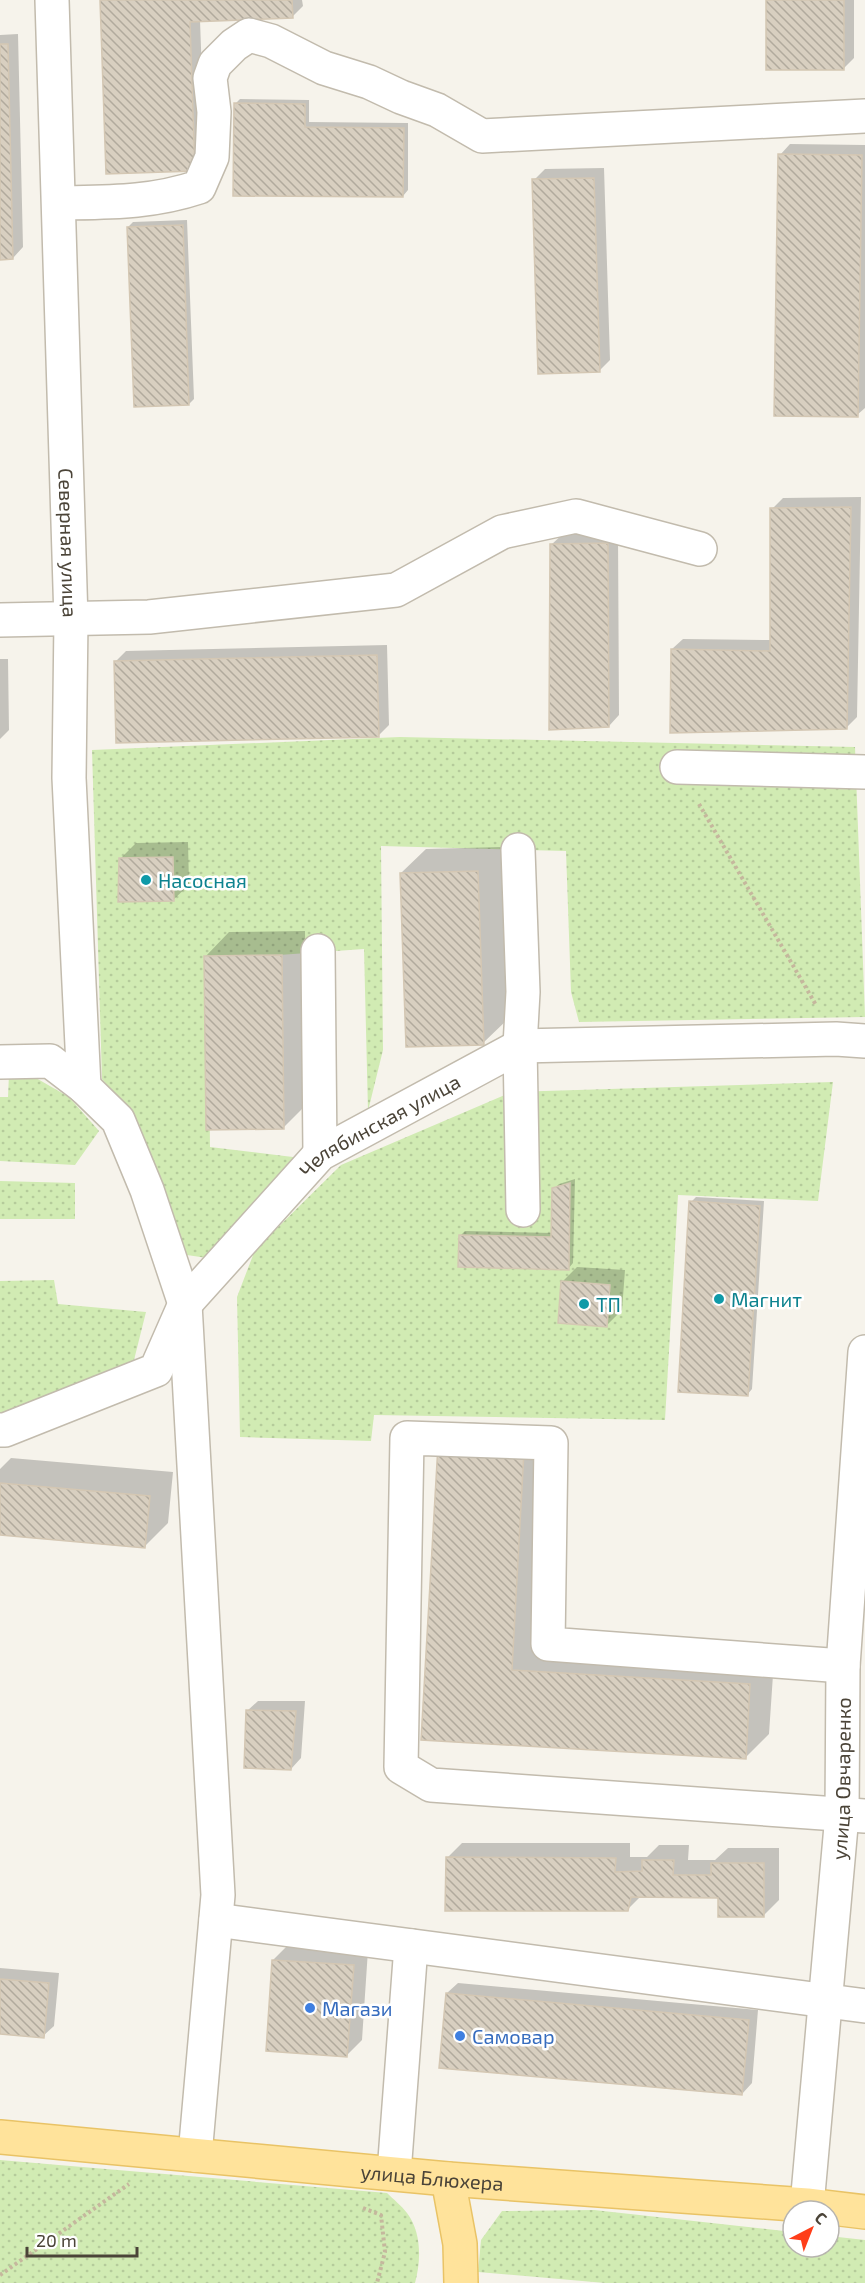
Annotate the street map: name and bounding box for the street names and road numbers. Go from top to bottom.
street label: Северная улица [54,468,83,618]
street label: Челябинская улица [294,1069,464,1181]
street label: улица Овчаренко [826,1697,855,1861]
street label: улица Блюхера [359,2159,504,2195]

